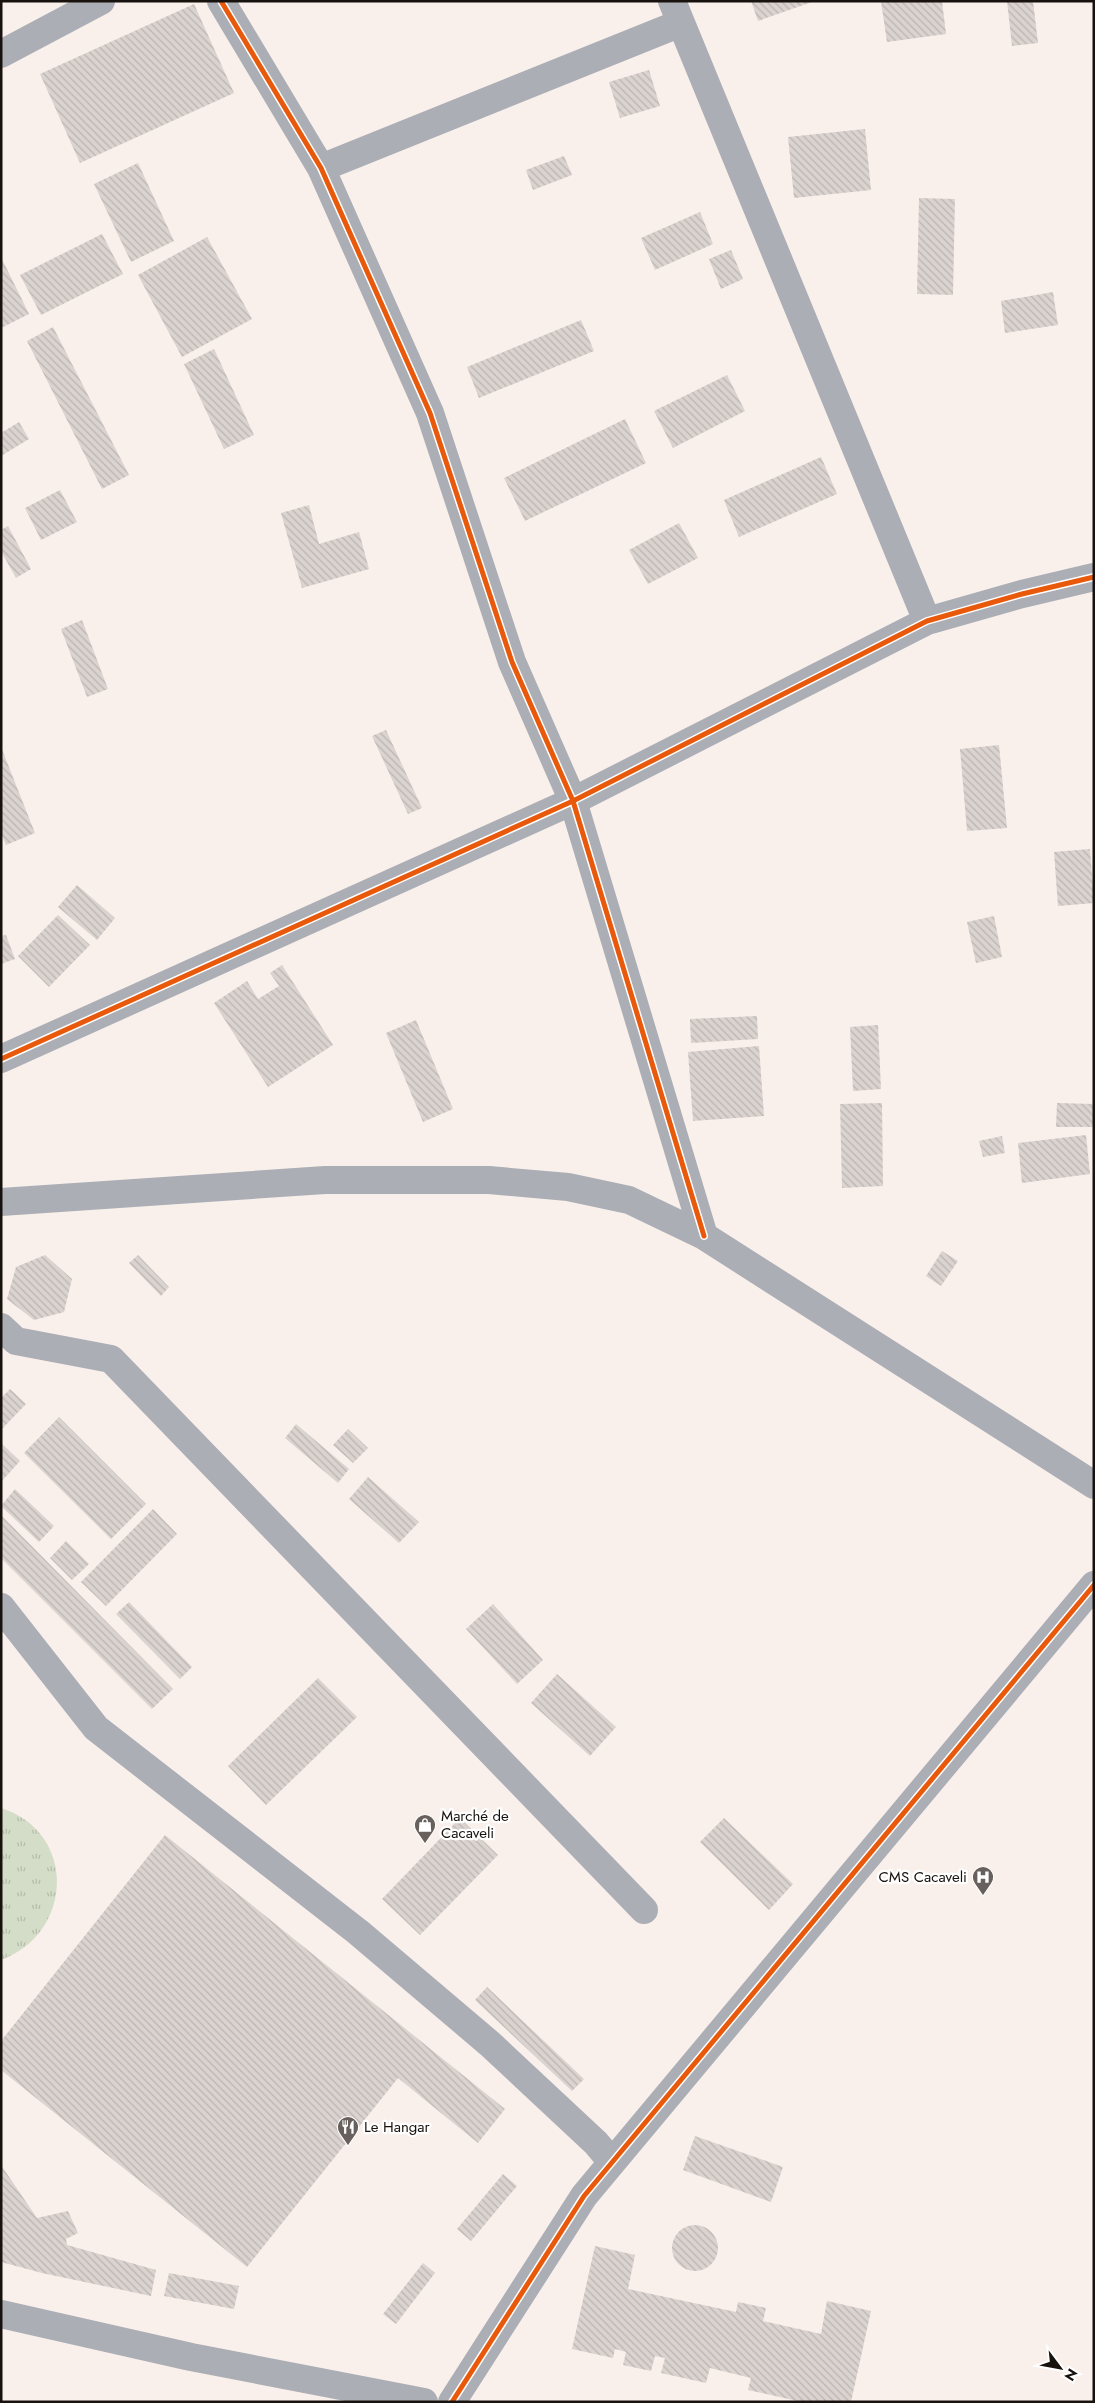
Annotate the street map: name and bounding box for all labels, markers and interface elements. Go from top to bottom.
place label: Marché de Cacaveli [441,1805,509,1844]
shop icon: Marché de Cacaveli [413,1813,437,1844]
hospital icon: CMS Cacaveli [971,1865,995,1896]
place label: CMS Cacaveli [879,1866,967,1888]
restaurant icon: Le Hangar [336,2115,360,2146]
place label: Le Hangar [364,2116,431,2138]
north arrow [1035,2343,1085,2393]
text: N [1060,2365,1082,2385]

